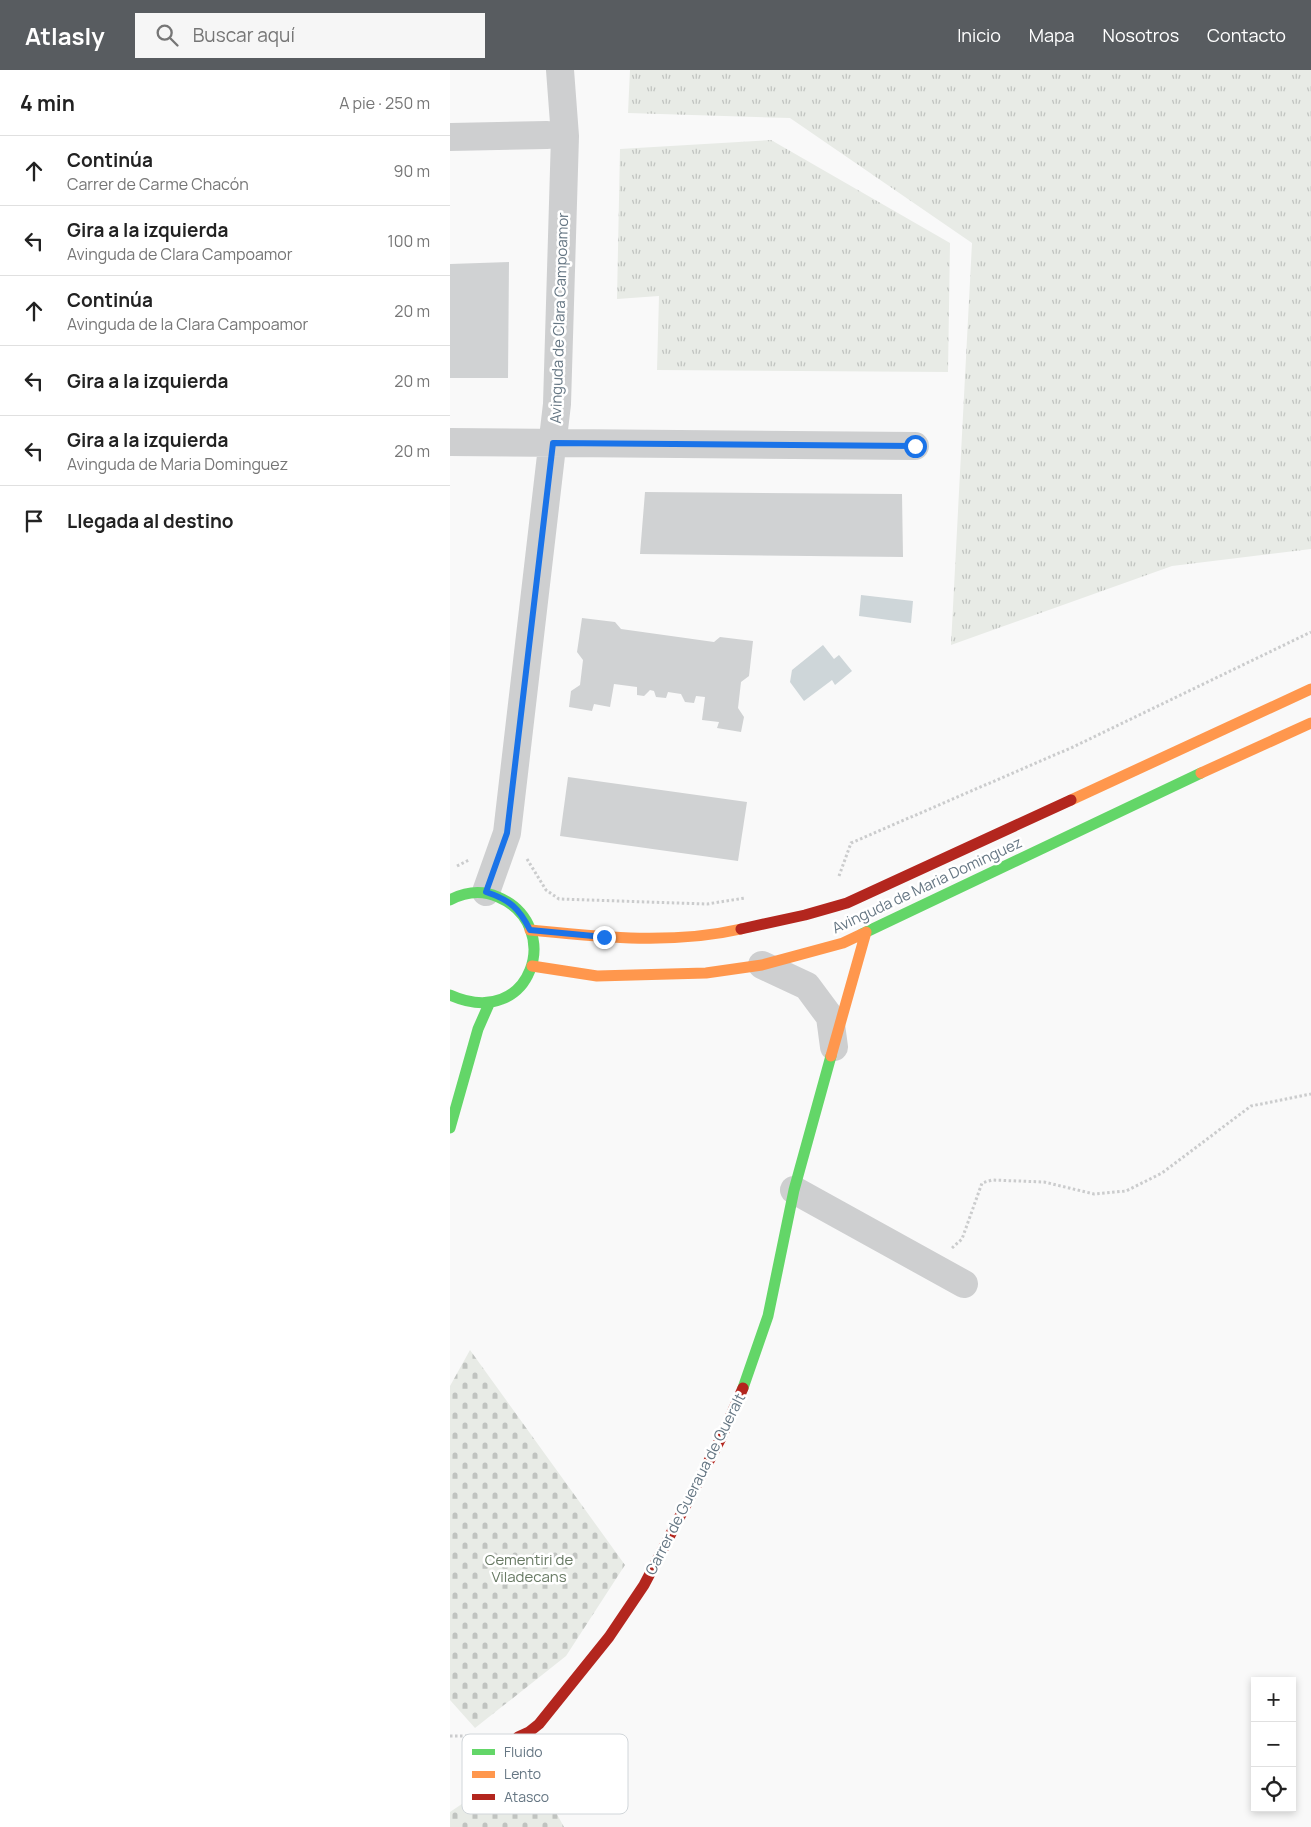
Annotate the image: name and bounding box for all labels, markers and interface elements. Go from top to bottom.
search box [135,13,485,58]
text: Atlasly [25,19,105,52]
icon: search [153,21,181,49]
text: Buscar aquí [193,22,295,48]
text: Inicio [957,23,1001,47]
text: Mapa [1029,23,1075,47]
text: Nosotros [1103,23,1179,47]
text: Contacto [1207,23,1286,47]
text: 4 min [20,89,75,117]
text: A pie · 250 m [339,92,430,114]
text: Continúa [67,147,153,173]
icon: ahead [20,157,48,185]
text: 90 m [394,160,430,182]
text: Carrer de Carme Chacón [67,173,249,195]
street label: Avinguda de Clara Campoamor [545,211,573,424]
text: Gira a la izquierda [67,217,228,243]
icon: left [20,227,48,255]
text: 100 m [387,230,430,252]
text: Avinguda de Clara Campoamor [67,243,293,265]
text: Continúa [67,287,153,313]
icon: ahead [20,297,48,325]
text: 20 m [394,300,430,322]
text: Avinguda de la Clara Campoamor [67,313,308,335]
icon: left [20,367,48,395]
text: Gira a la izquierda [67,368,228,394]
text: 20 m [394,370,430,392]
text: Gira a la izquierda [67,427,228,453]
route start [904,435,927,458]
icon: left [20,437,48,465]
text: 20 m [394,440,430,462]
text: Avinguda de Maria Dominguez [67,453,288,475]
icon: arrive [20,507,48,535]
text: Llegada al destino [67,508,234,534]
street label: Avinguda de Maria Dominguez [829,832,1025,938]
route end [593,926,616,949]
street label: Carrer de Gueraua de Queralt [640,1389,750,1579]
park label: Cementiri de Viladecans [485,1549,573,1587]
map controls [1251,1677,1296,1812]
button: + [1251,1677,1296,1722]
button: − [1251,1722,1296,1767]
legend [462,1734,628,1814]
text: Fluido [504,1742,542,1761]
text: Lento [504,1764,541,1783]
button: locate [1251,1767,1296,1812]
text: Atasco [504,1787,549,1806]

